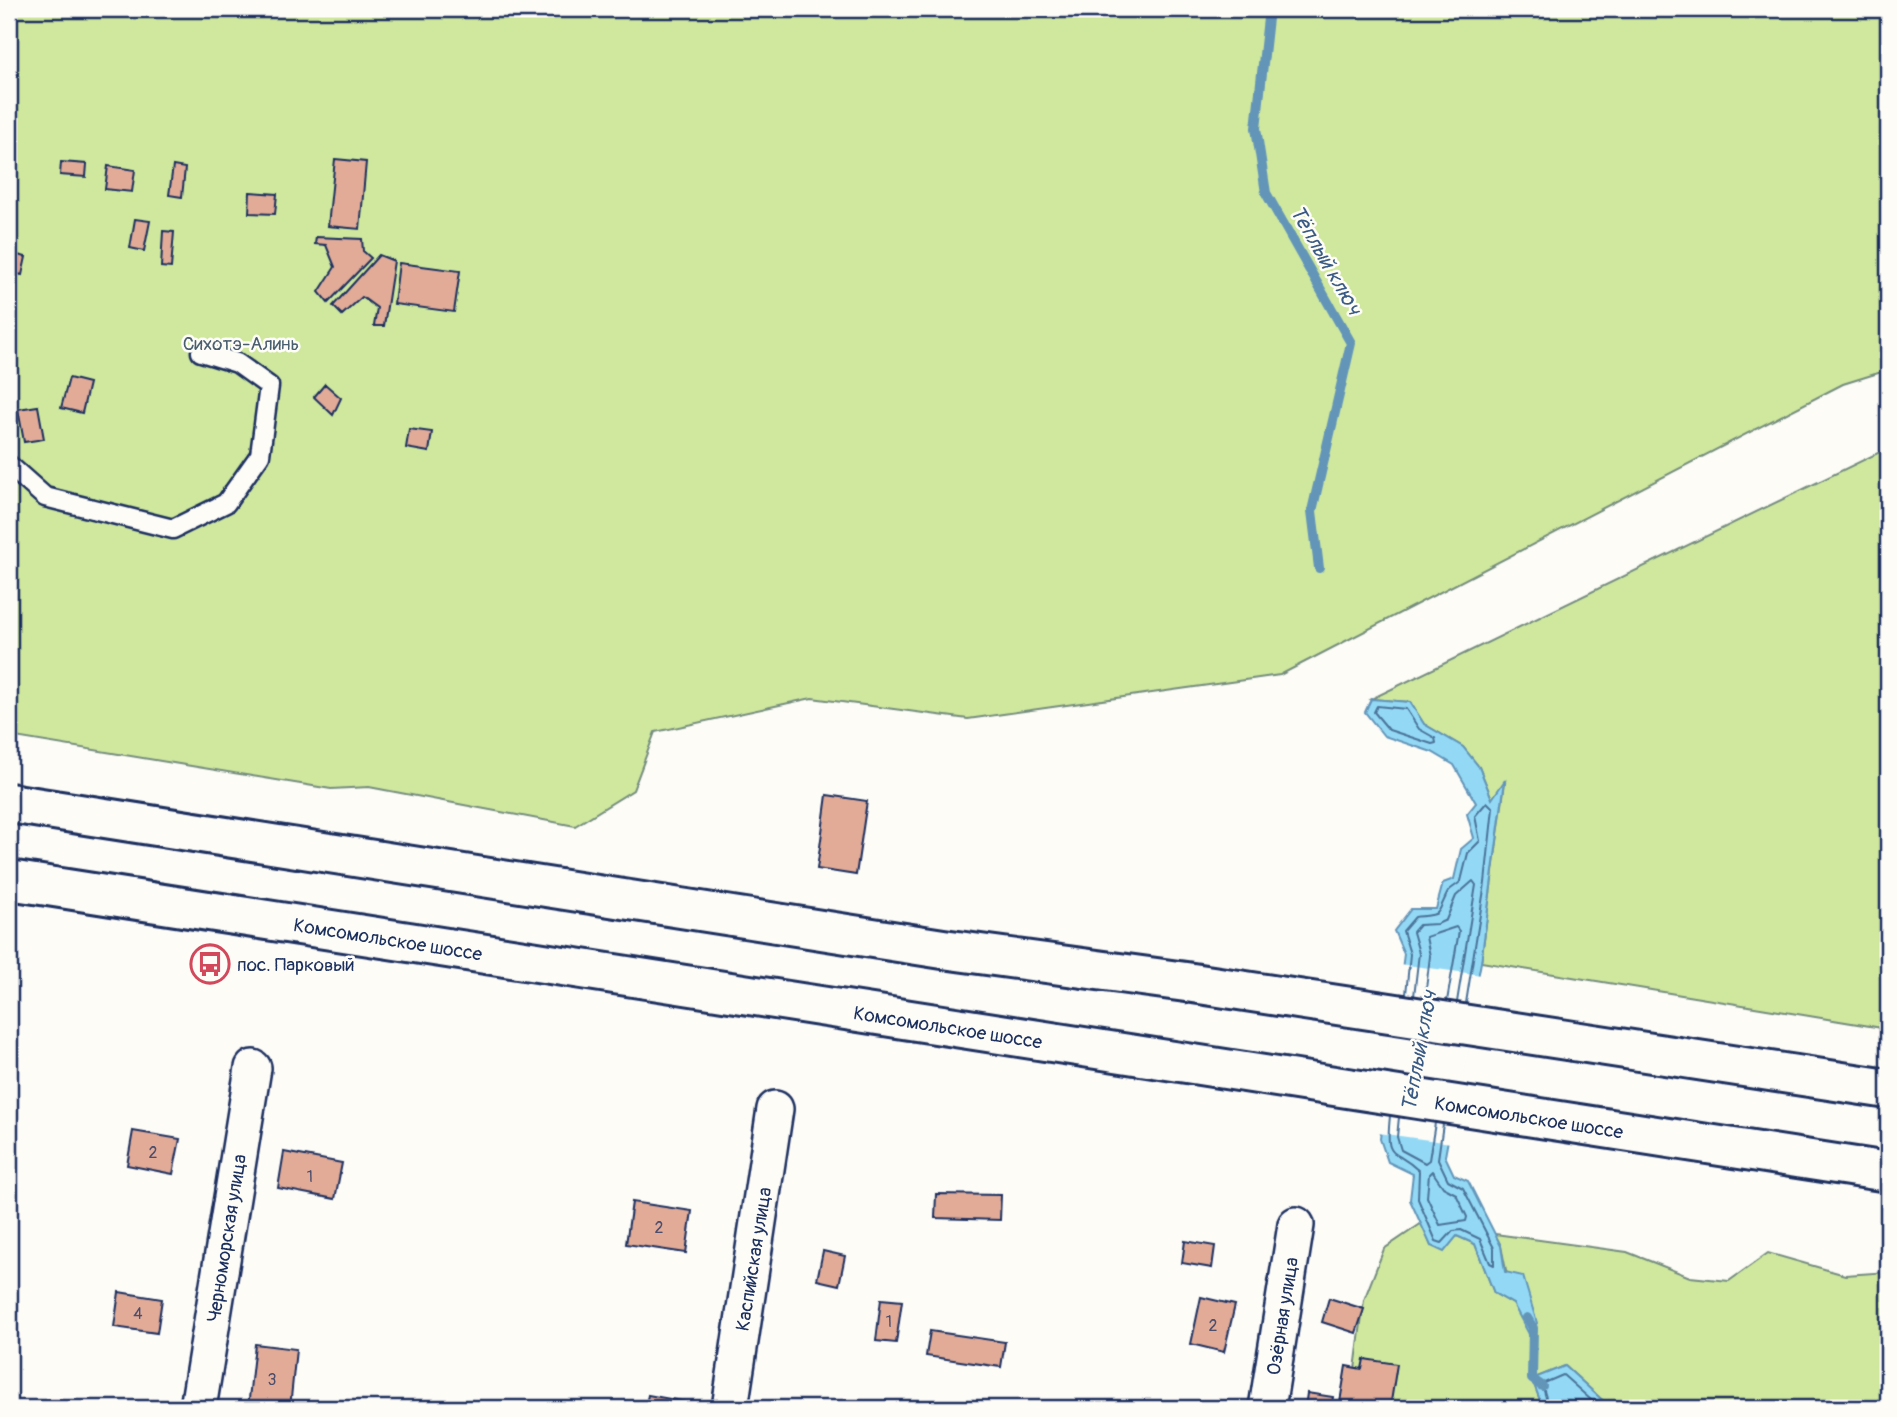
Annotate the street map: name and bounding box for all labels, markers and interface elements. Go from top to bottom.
water label: Тёплый ключ [1283,201,1368,321]
park label: Сихотэ-Алинь [183,332,299,356]
street label: Комсомольское шоссе [292,913,484,967]
bus stop icon: пос. Парковый [189,943,231,985]
place label: пос. Парковый [237,953,355,977]
water label: Тёплый ключ [1396,987,1444,1113]
street label: Комсомольское шоссе [852,1001,1044,1055]
street label: Комсомольское шоссе [1433,1091,1625,1145]
house number: 2 [149,1143,158,1163]
street label: Черноморская улица [202,1152,252,1324]
house number: 1 [307,1167,313,1187]
street label: Каспийская улица [731,1185,777,1333]
house number: 2 [655,1218,664,1238]
street label: Озёрная улица [1262,1255,1304,1377]
house number: 4 [133,1304,143,1324]
house number: 1 [886,1312,892,1332]
house number: 2 [1209,1316,1218,1336]
house number: 3 [268,1370,277,1390]

